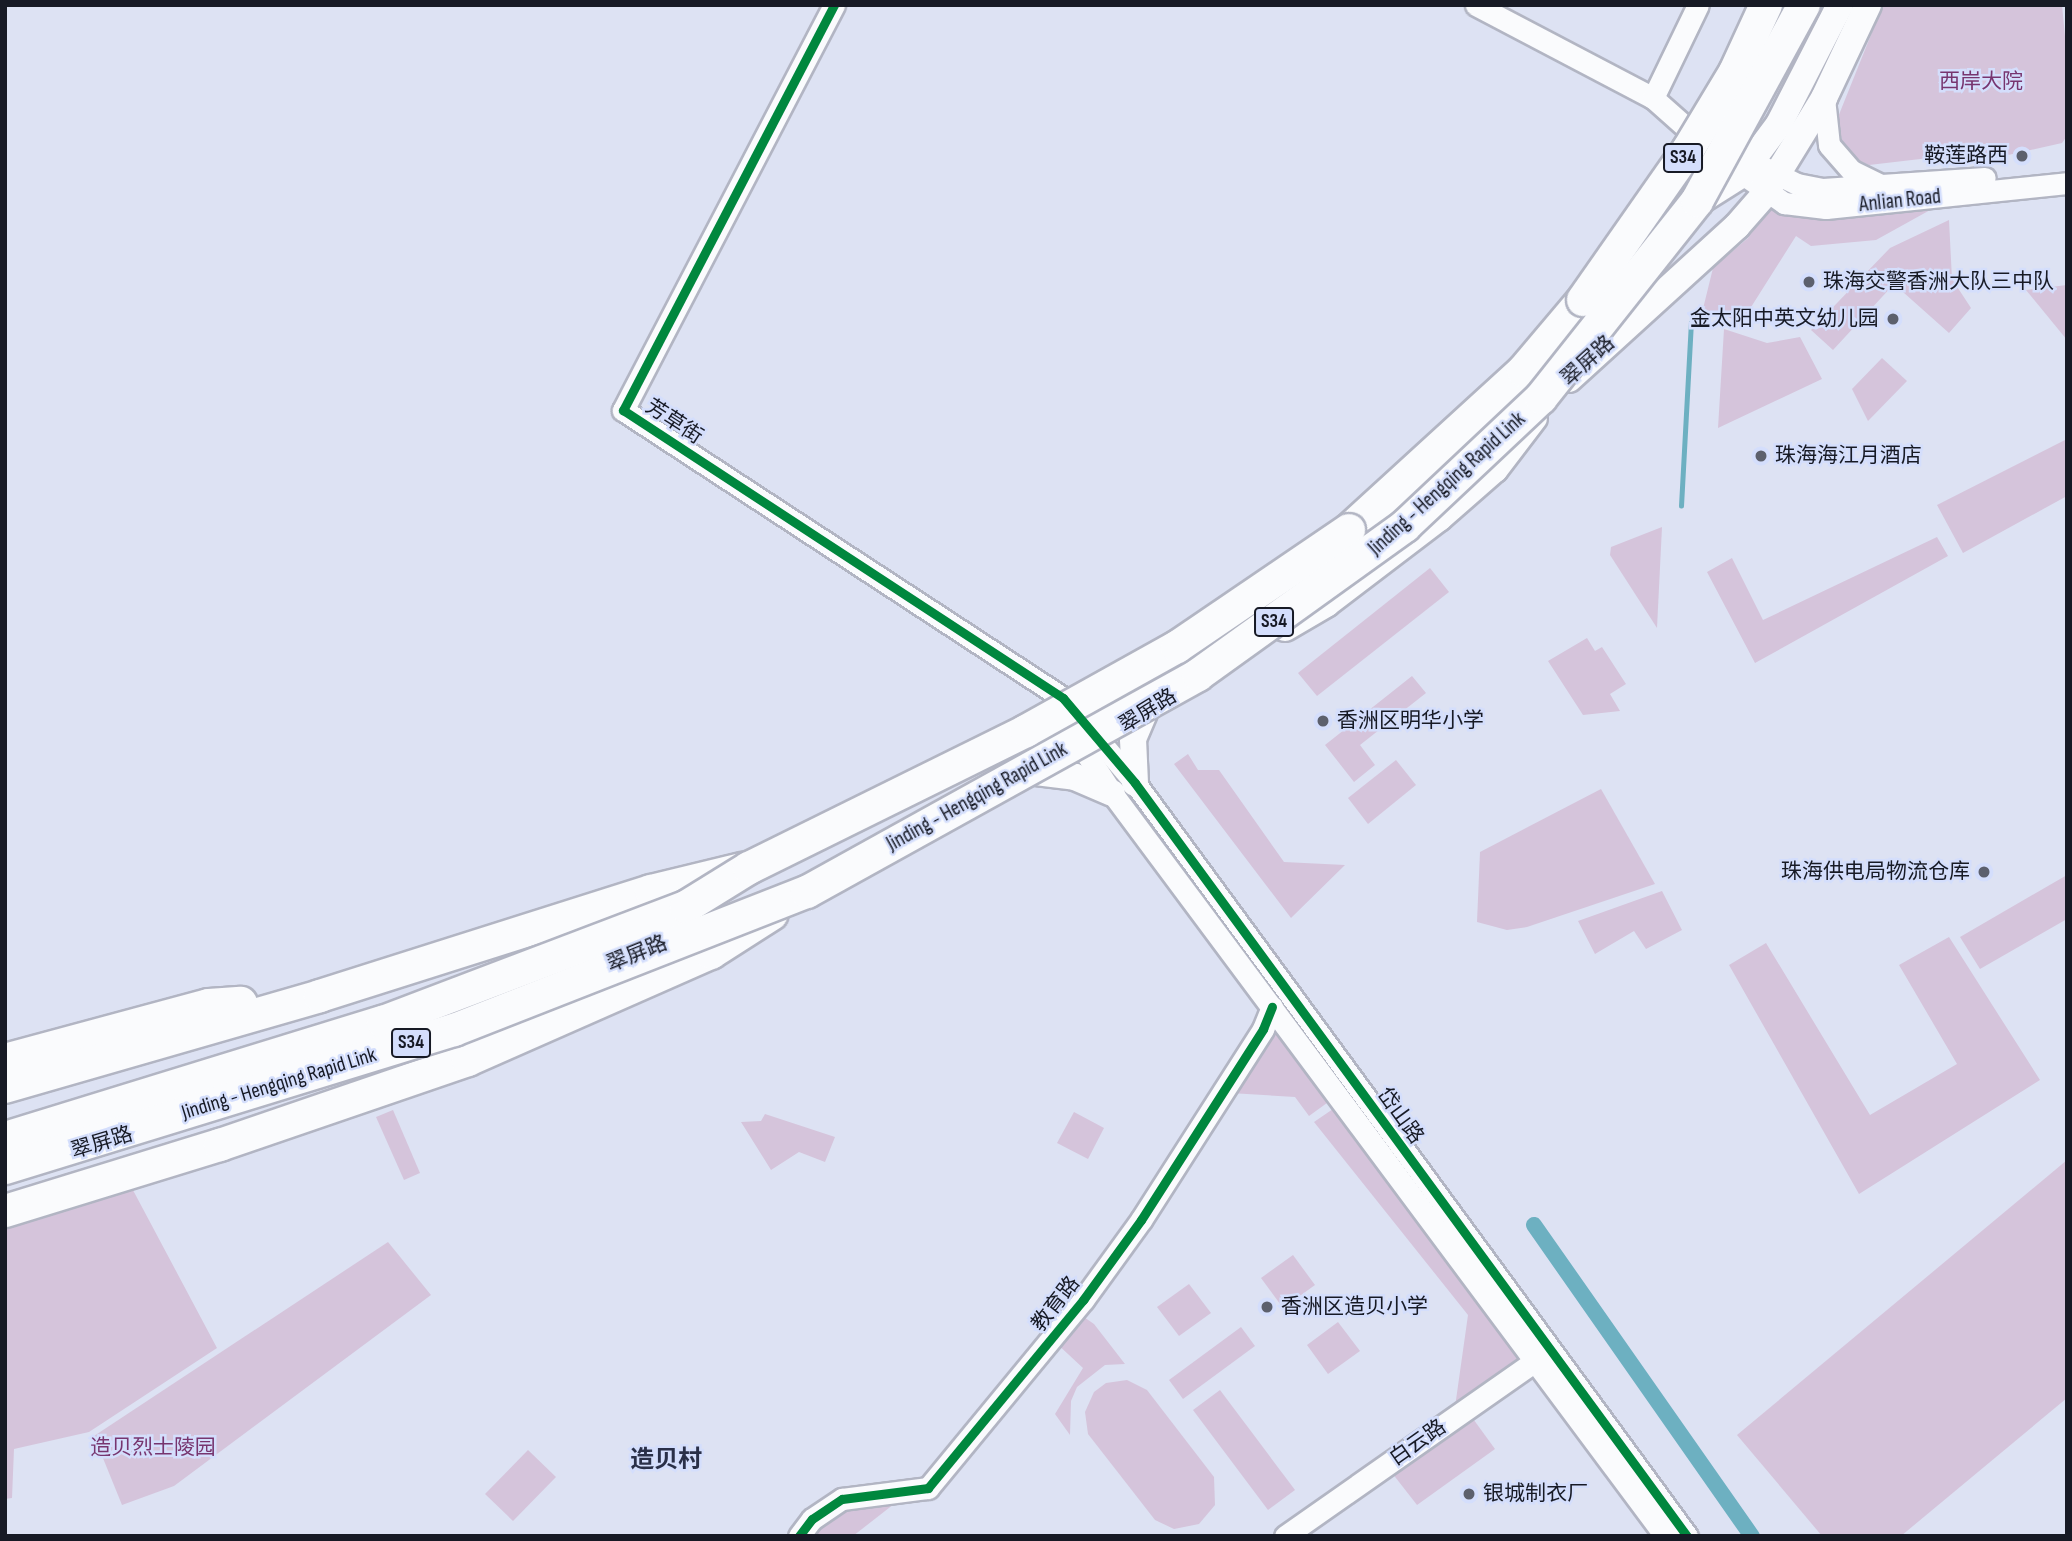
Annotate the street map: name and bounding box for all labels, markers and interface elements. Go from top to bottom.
park label: 西岸大院 [1939,69,2023,95]
road number: S34 [1662,142,1704,174]
place label: 鞍莲路西 [1924,143,2008,169]
marker: 鞍莲路西 [2014,148,2030,164]
street label: Anlian Road [1858,184,1942,218]
place label: 珠海交警香洲大队三中队 [1823,269,2054,295]
marker: 珠海交警香洲大队三中队 [1801,274,1817,290]
place label: 金太阳中英文幼儿园 [1690,306,1879,332]
marker: 金太阳中英文幼儿园 [1885,311,1901,327]
street label: 翠屏路 [1556,331,1620,391]
street label: 芳草街 [641,394,707,450]
street label: Jinding - Hengqing Rapid Link [1363,407,1531,561]
place label: 珠海海江月酒店 [1775,443,1922,469]
marker: 珠海海江月酒店 [1753,448,1769,464]
road number: S34 [1253,607,1295,638]
street label: 翠屏路 [1115,684,1181,738]
place label: 香洲区明华小学 [1337,708,1484,734]
marker: 香洲区明华小学 [1315,713,1331,729]
street label: Jinding - Hengqing Rapid Link [882,737,1072,857]
place label: 珠海供电局物流仓库 [1781,859,1970,885]
marker: 珠海供电局物流仓库 [1976,864,1992,880]
street label: 翠屏路 [603,931,671,977]
road number: S34 [390,1028,432,1058]
street label: Jinding - Hengqing Rapid Link [179,1042,379,1126]
street label: 岱山路 [1371,1083,1429,1149]
street label: 翠屏路 [68,1122,136,1164]
street label: 教育路 [1027,1271,1085,1337]
place label: 香洲区造贝小学 [1281,1294,1428,1320]
marker: 香洲区造贝小学 [1259,1299,1275,1315]
street label: 白云路 [1385,1415,1451,1471]
park label: 造贝烈士陵园 [90,1435,216,1461]
district label: 造贝村 [630,1446,702,1474]
place label: 银城制衣厂 [1483,1481,1588,1507]
marker: 银城制衣厂 [1461,1486,1477,1502]

